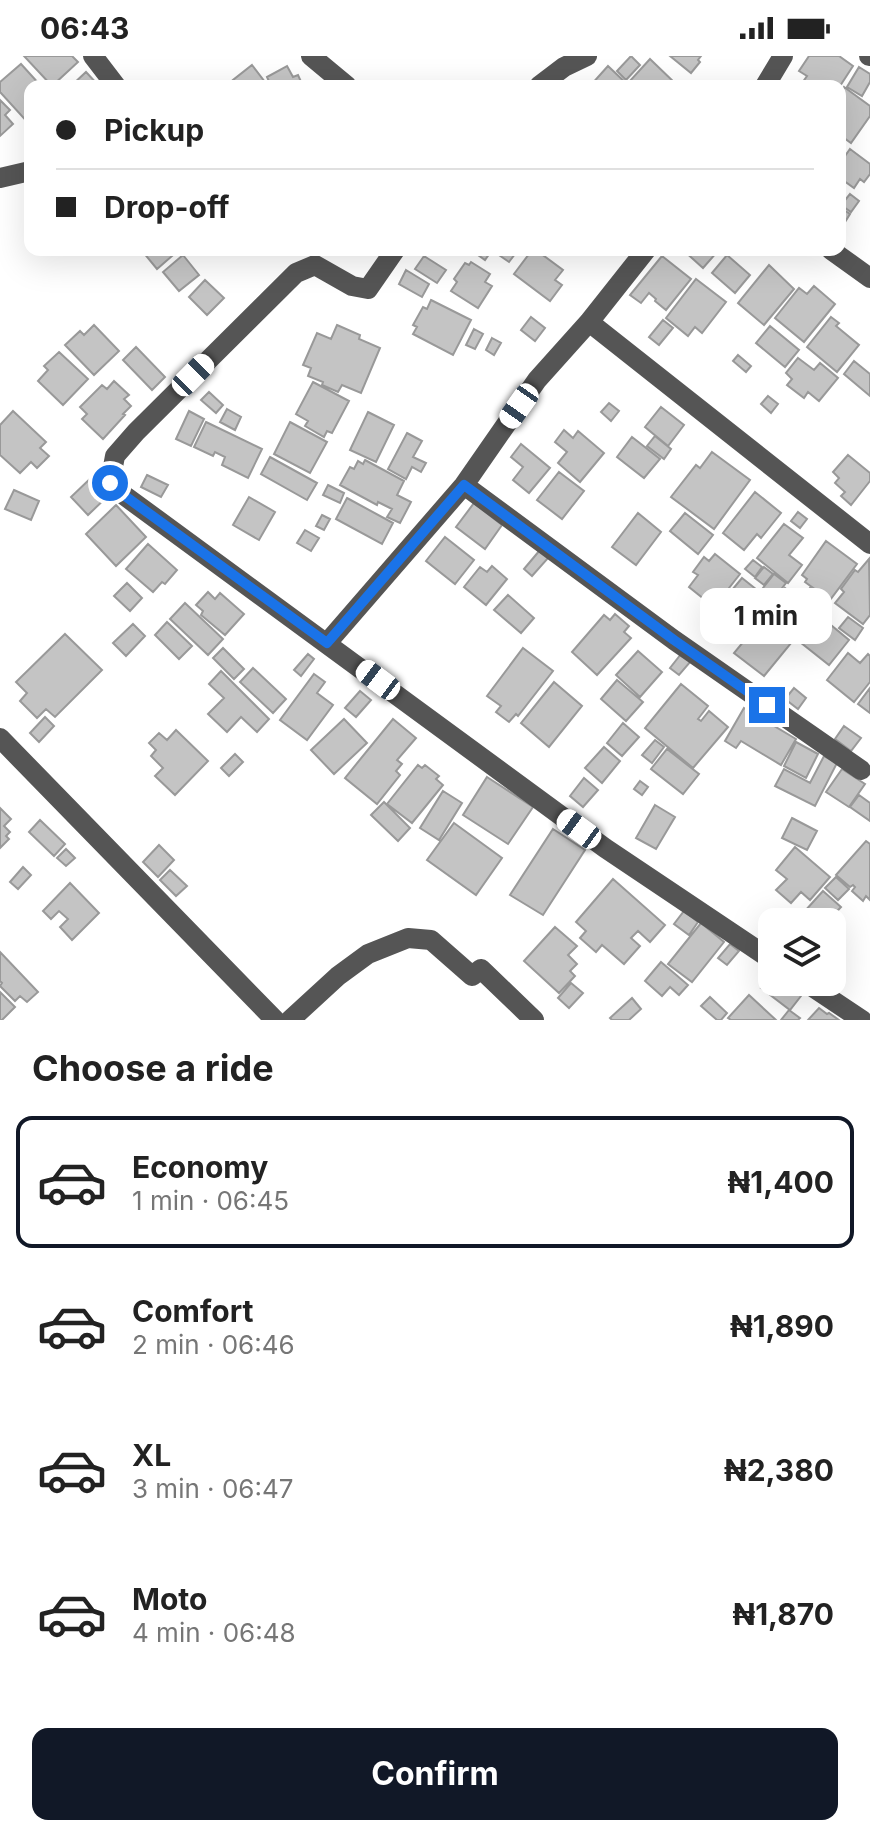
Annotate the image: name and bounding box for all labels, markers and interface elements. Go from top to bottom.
text: 06:43 [40,10,129,46]
text: Pickup [104,112,204,148]
text: Drop-off [104,189,230,225]
car [168,350,218,400]
car [495,379,543,433]
route start [92,465,128,501]
callout: 1 min [701,589,833,645]
text: 1 min [734,600,798,631]
car [352,656,404,704]
route end [749,687,785,723]
car [553,805,605,853]
map controls [758,908,846,996]
button: layers [758,908,846,996]
text: Choose a ride [32,1046,274,1090]
icon: car [36,1146,108,1218]
text: Economy [132,1149,268,1185]
text: ₦1,400 [728,1164,834,1200]
text: 1 min · 06:45 [132,1185,289,1216]
icon: car [36,1290,108,1362]
text: Comfort [132,1293,253,1329]
text: ₦1,890 [730,1308,834,1344]
text: 2 min · 06:46 [132,1329,295,1360]
icon: car [36,1434,108,1506]
text: XL [132,1437,171,1473]
text: ₦2,380 [724,1452,834,1488]
text: 3 min · 06:47 [132,1473,293,1504]
icon: car [36,1578,108,1650]
text: Moto [132,1581,207,1617]
text: ₦1,870 [732,1596,834,1632]
text: 4 min · 06:48 [132,1617,296,1648]
button: Confirm [32,1728,838,1820]

